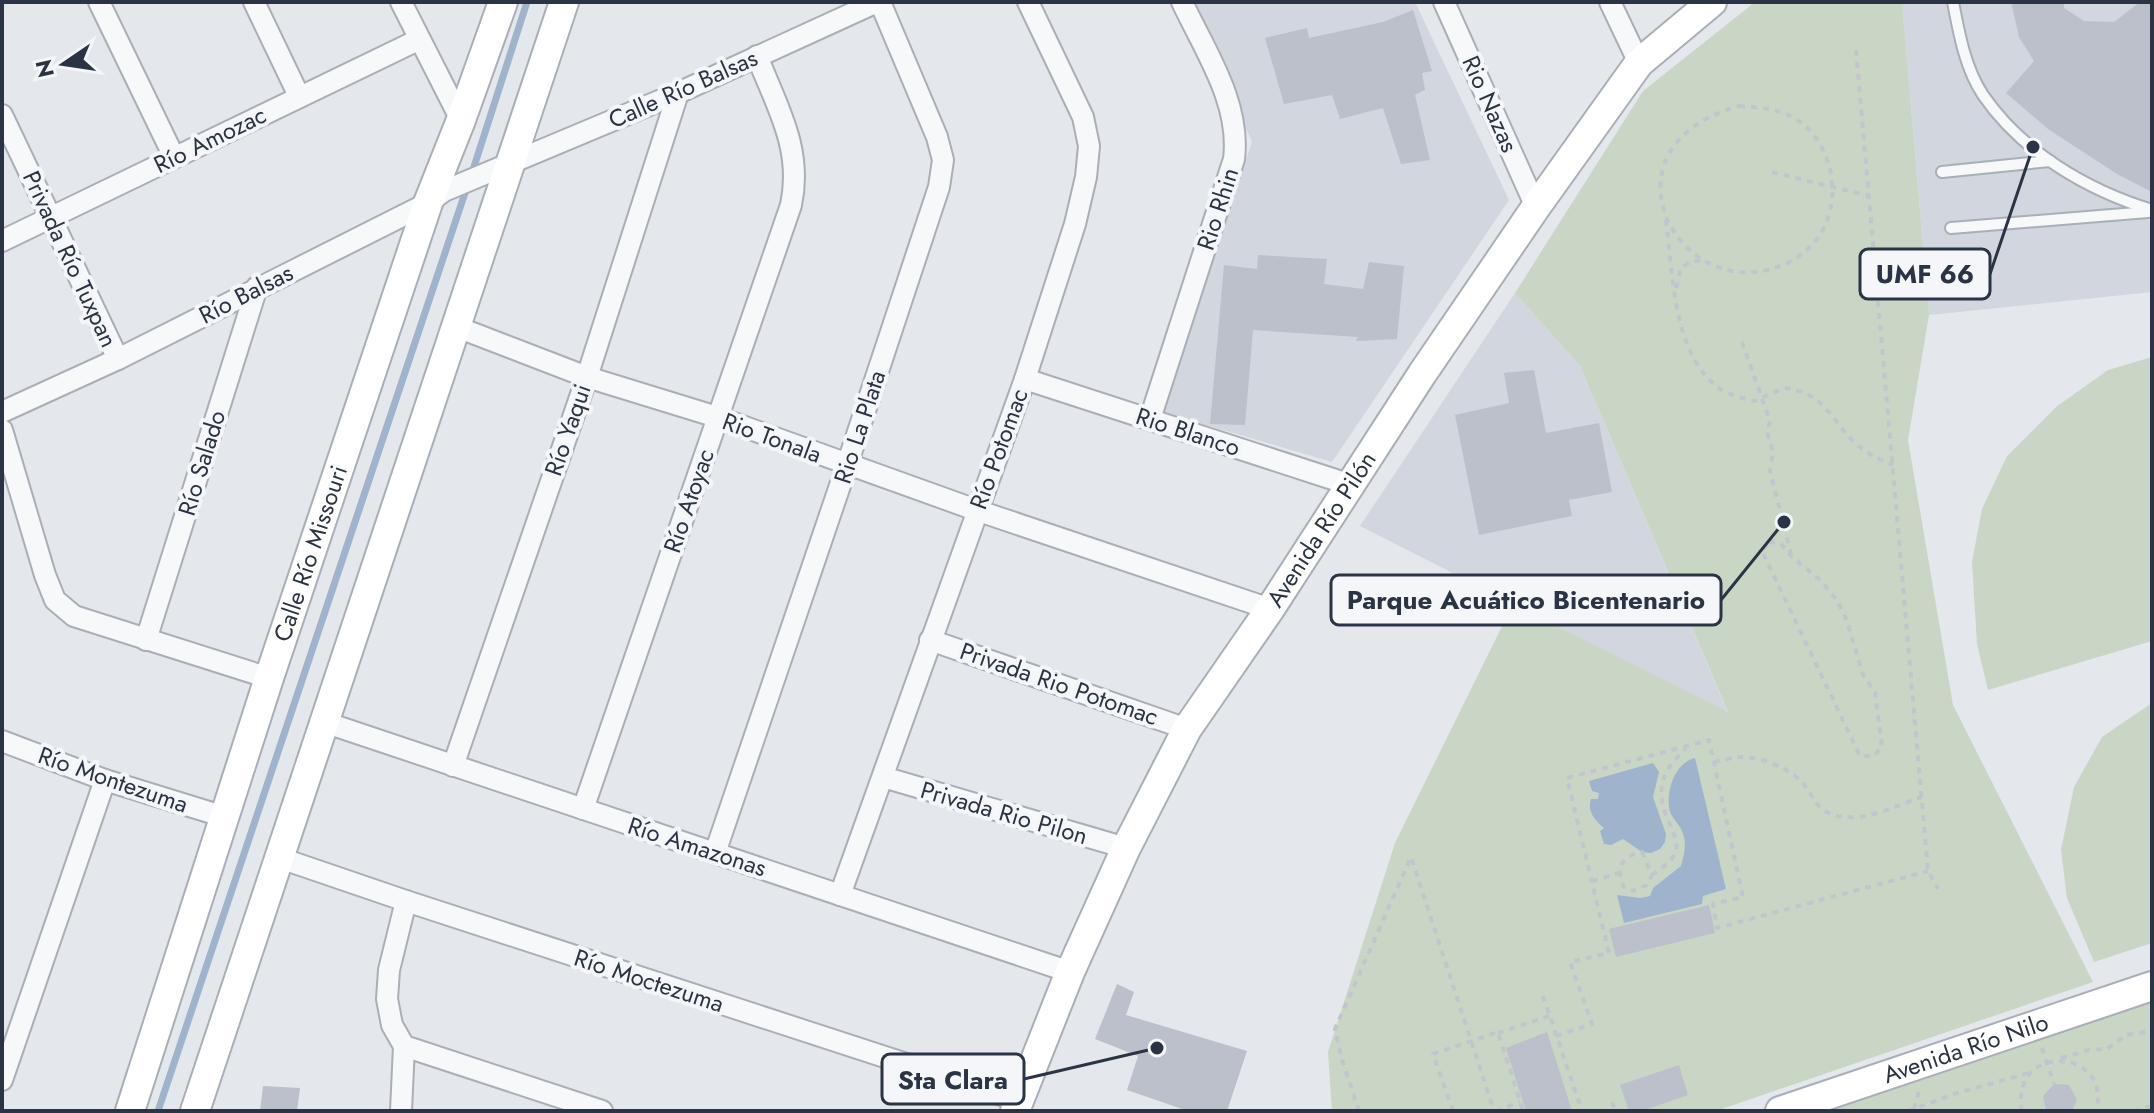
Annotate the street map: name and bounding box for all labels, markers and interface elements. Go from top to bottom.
north arrow [24,24,104,104]
street label: Calle Río Balsas [603,40,763,137]
street label: Rio Nazas [1454,50,1527,158]
text: N [27,56,62,81]
street label: Río Amozac [148,97,272,182]
street label: Rio Rhin [1188,163,1247,255]
street label: Privada Río Tuxpan [14,165,127,353]
callout: UMF 66 [1860,249,1990,299]
street label: Río Balsas [193,255,299,332]
text: UMF 66 [1876,255,1974,293]
street label: Rio La Plata [825,366,894,488]
street label: Río Yaqui [535,379,600,481]
street label: Río Potomac [961,384,1037,514]
street label: Rio Blanco [1132,398,1245,465]
street label: Rio Tonala [718,403,827,472]
street label: Río Salado [169,406,234,520]
street label: Río Atoyac [654,444,723,558]
street label: Avenida Río Pilón [1258,444,1384,614]
street label: Calle Río Missouri [264,461,356,646]
callout: Parque Acuático Bicentenario [1331,575,1721,625]
text: Parque Acuático Bicentenario [1347,581,1705,619]
street label: Privada Rio Potomac [955,633,1163,734]
street label: Río Montezuma [33,737,193,822]
street label: Privada Rio Pilon [917,772,1092,853]
street label: Río Amazonas [623,808,771,885]
street label: Río Moctezuma [570,940,728,1021]
street label: Avenida Río Nilo [1879,1004,2053,1092]
callout: Sta Clara [882,1054,1024,1104]
text: Sta Clara [898,1061,1008,1099]

